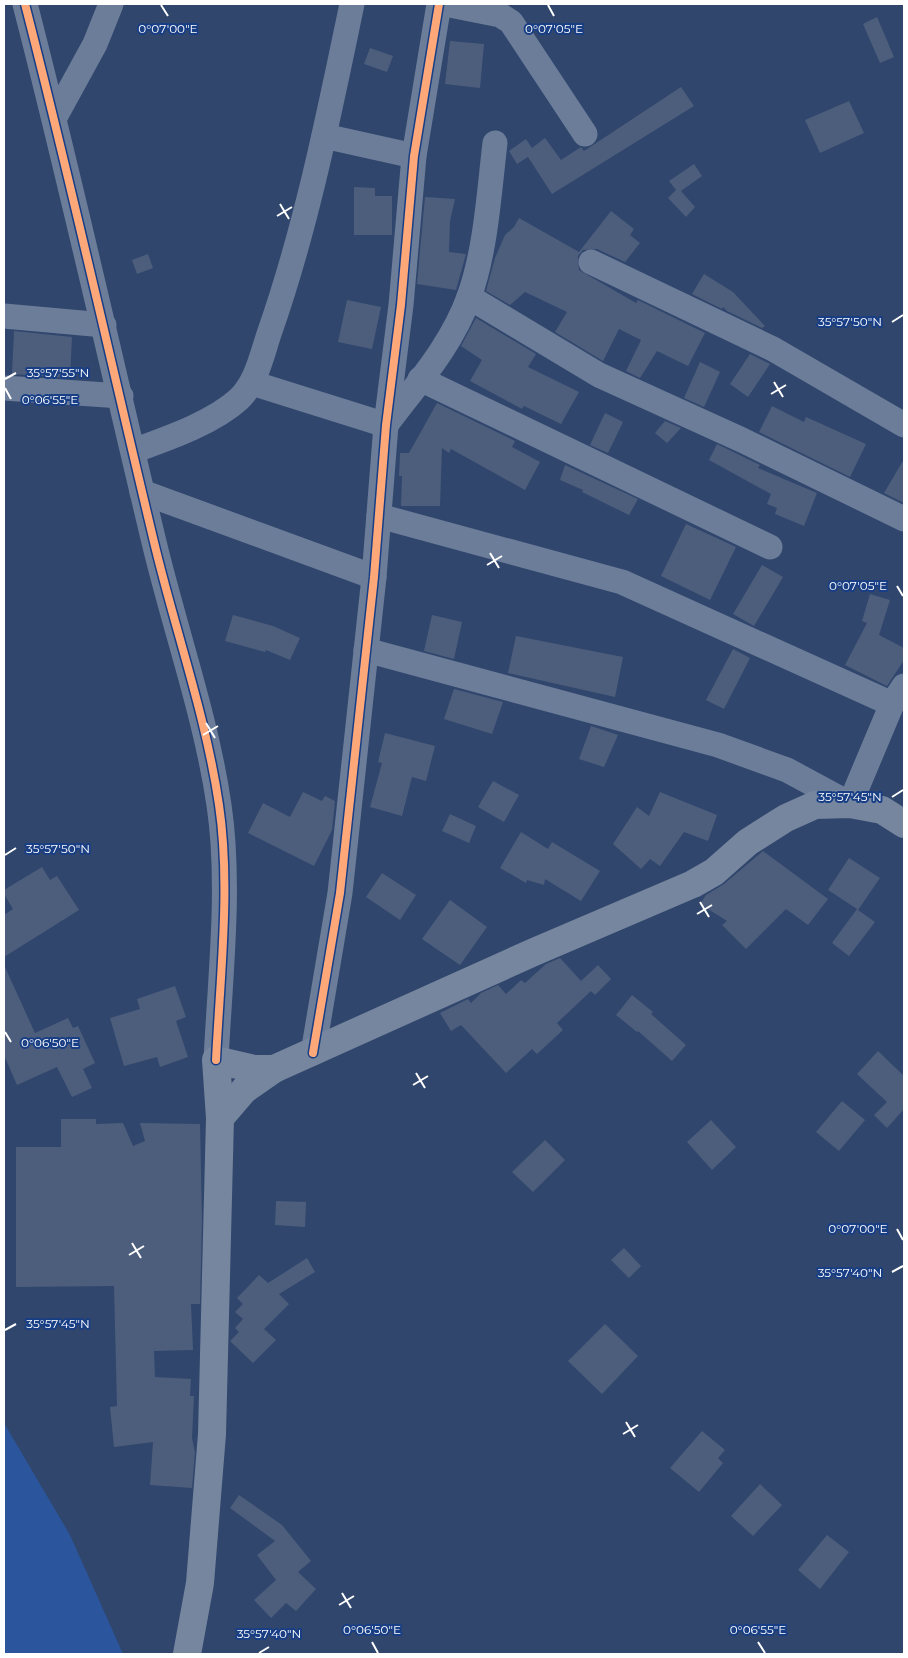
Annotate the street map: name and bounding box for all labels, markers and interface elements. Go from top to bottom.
text: 0°07'00"E [138,21,198,36]
text: 0°07'05"E [525,21,583,36]
text: 35°57'50"N [818,314,882,329]
text: 35°57'55"N [27,365,89,380]
text: 0°06'55"E [22,392,78,407]
text: 0°07'05"E [829,578,887,593]
text: 35°57'45"N [818,789,882,804]
text: 35°57'50"N [26,841,90,856]
text: 0°06'50"E [21,1035,79,1050]
text: 0°07'00"E [828,1221,888,1236]
text: 35°57'40"N [818,1265,882,1280]
text: 35°57'45"N [26,1316,90,1331]
text: 0°06'50"E [343,1622,401,1637]
text: 0°06'55"E [730,1622,786,1637]
text: 35°57'40"N [237,1626,301,1641]

